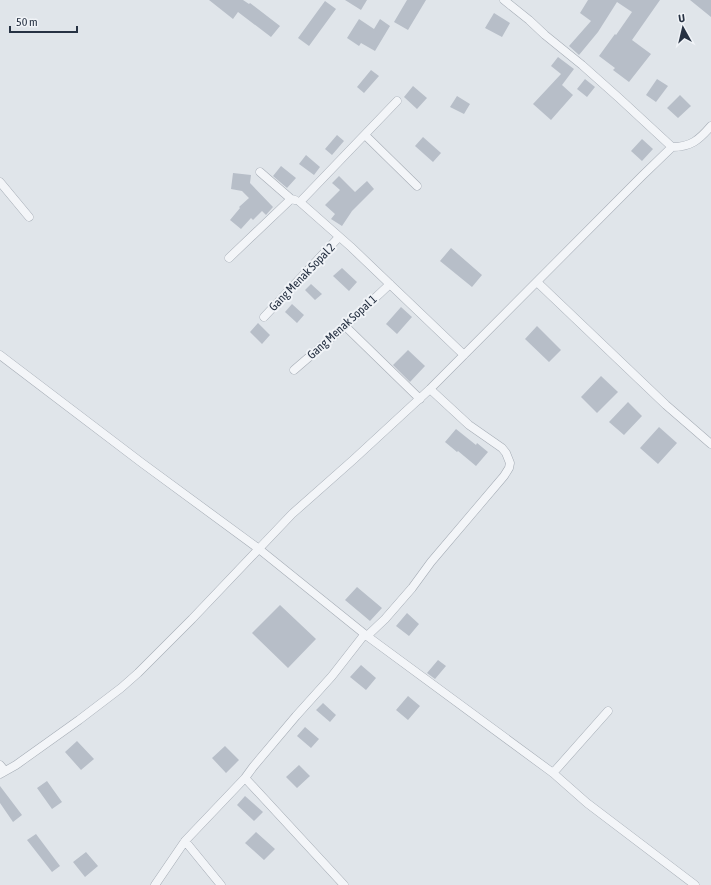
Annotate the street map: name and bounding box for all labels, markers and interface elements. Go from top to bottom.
scale bar [10,8,77,34]
north arrow [663,8,703,48]
text: U [678,12,686,24]
text: 50 m [16,15,38,29]
street label: Gang Menak Sopal 2 [266,240,338,314]
street label: Gang Menak Sopal 1 [304,292,380,362]

